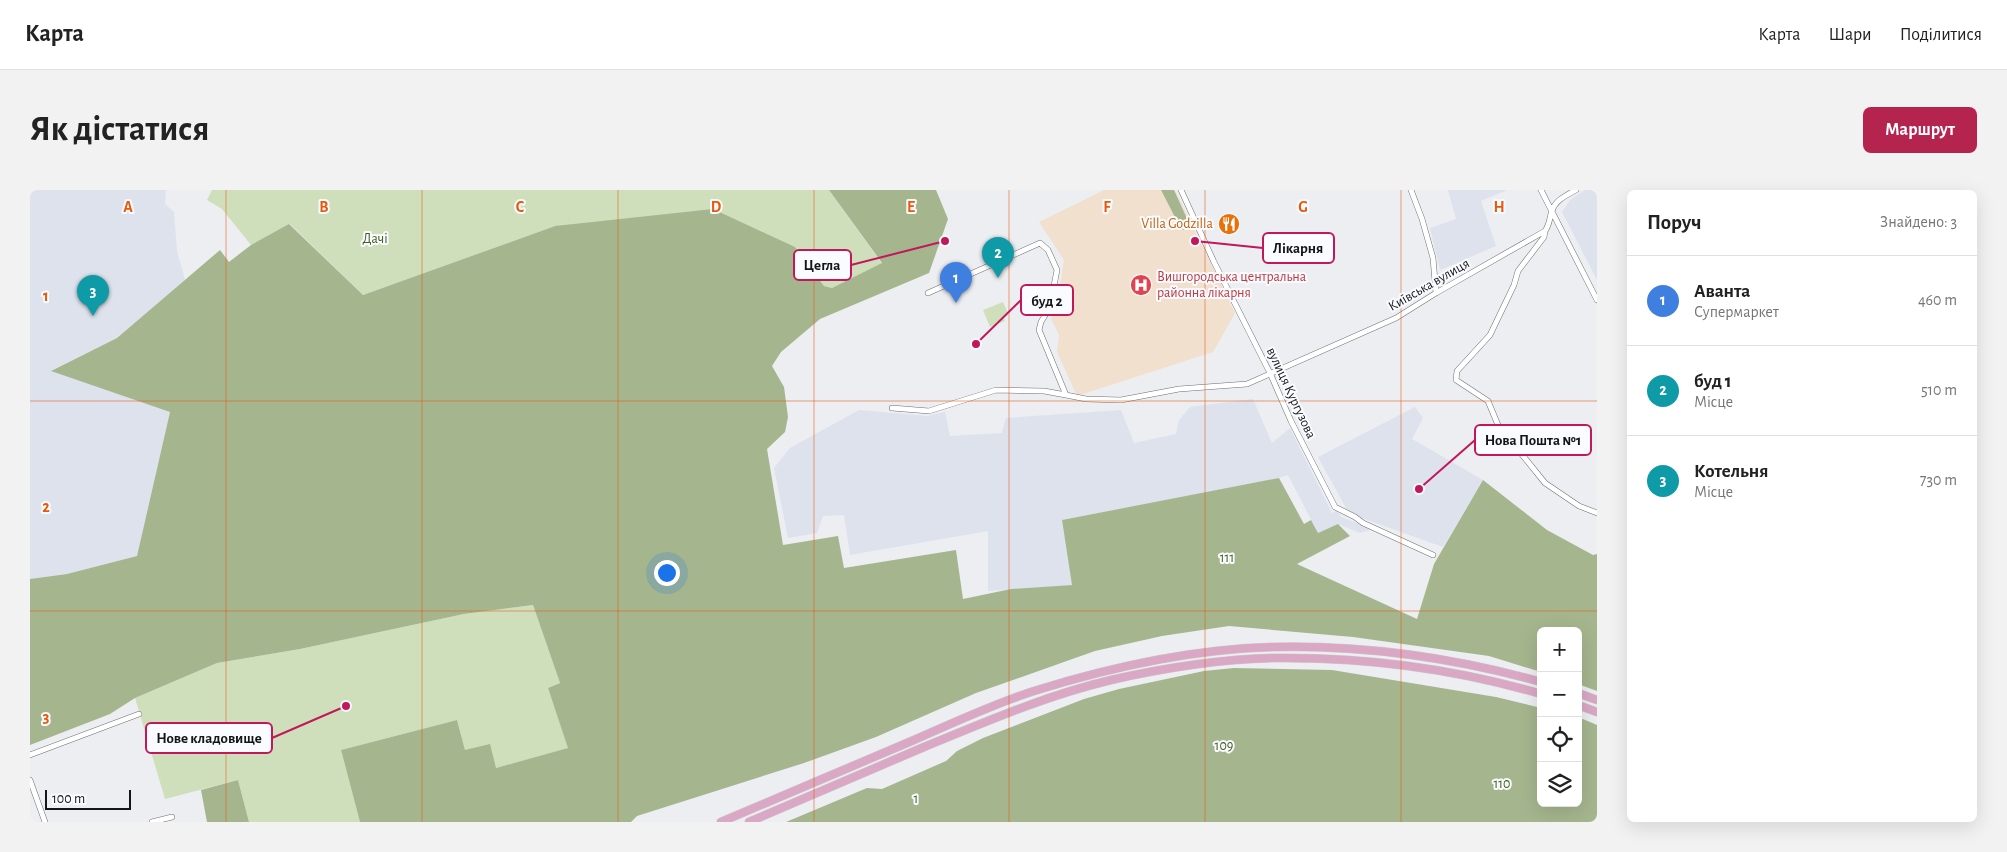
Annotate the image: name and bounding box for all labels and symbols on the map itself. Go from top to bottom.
text: A [123,199,133,215]
text: B [319,199,329,215]
text: C [516,199,525,215]
text: D [711,199,722,215]
text: E [907,199,915,215]
text: F [1103,199,1111,215]
text: G [1298,199,1308,215]
text: H [1493,199,1505,215]
restaurant icon: Villa Godzilla [1217,212,1241,236]
place label: Villa Godzilla [1141,217,1214,231]
park label: Дачі [362,232,388,246]
callout: Лікарня [1263,233,1334,263]
pin: 2 [982,237,1014,278]
text: Лікарня [1273,241,1323,256]
callout: Цегла [794,250,851,280]
street label: Київська вулиця [1386,256,1472,314]
text: Цегла [804,258,840,273]
pin: 1 [940,262,972,303]
place label: Вишгородська центральна районна лікарня [1157,270,1307,300]
hospital icon: Вишгородська центральна районна лікарня [1129,273,1153,297]
pin: 3 [77,275,109,316]
callout: буд 2 [1021,285,1073,315]
text: 1 [43,288,49,304]
text: буд 2 [1031,294,1063,309]
street label: вулиця Кургузова [1264,345,1318,441]
callout: Нова Пошта №1 [1475,425,1591,455]
text: Нова Пошта №1 [1485,433,1581,448]
text: 2 [42,499,50,515]
park label: 111 [1220,551,1234,565]
your location [654,560,680,586]
text: 3 [43,709,50,725]
callout: Нове кладовище [146,723,272,753]
text: Нове кладовище [156,731,262,746]
park label: 109 [1215,739,1233,753]
park label: 110 [1493,777,1511,791]
scale bar [45,787,131,810]
park label: 1 [914,792,918,806]

